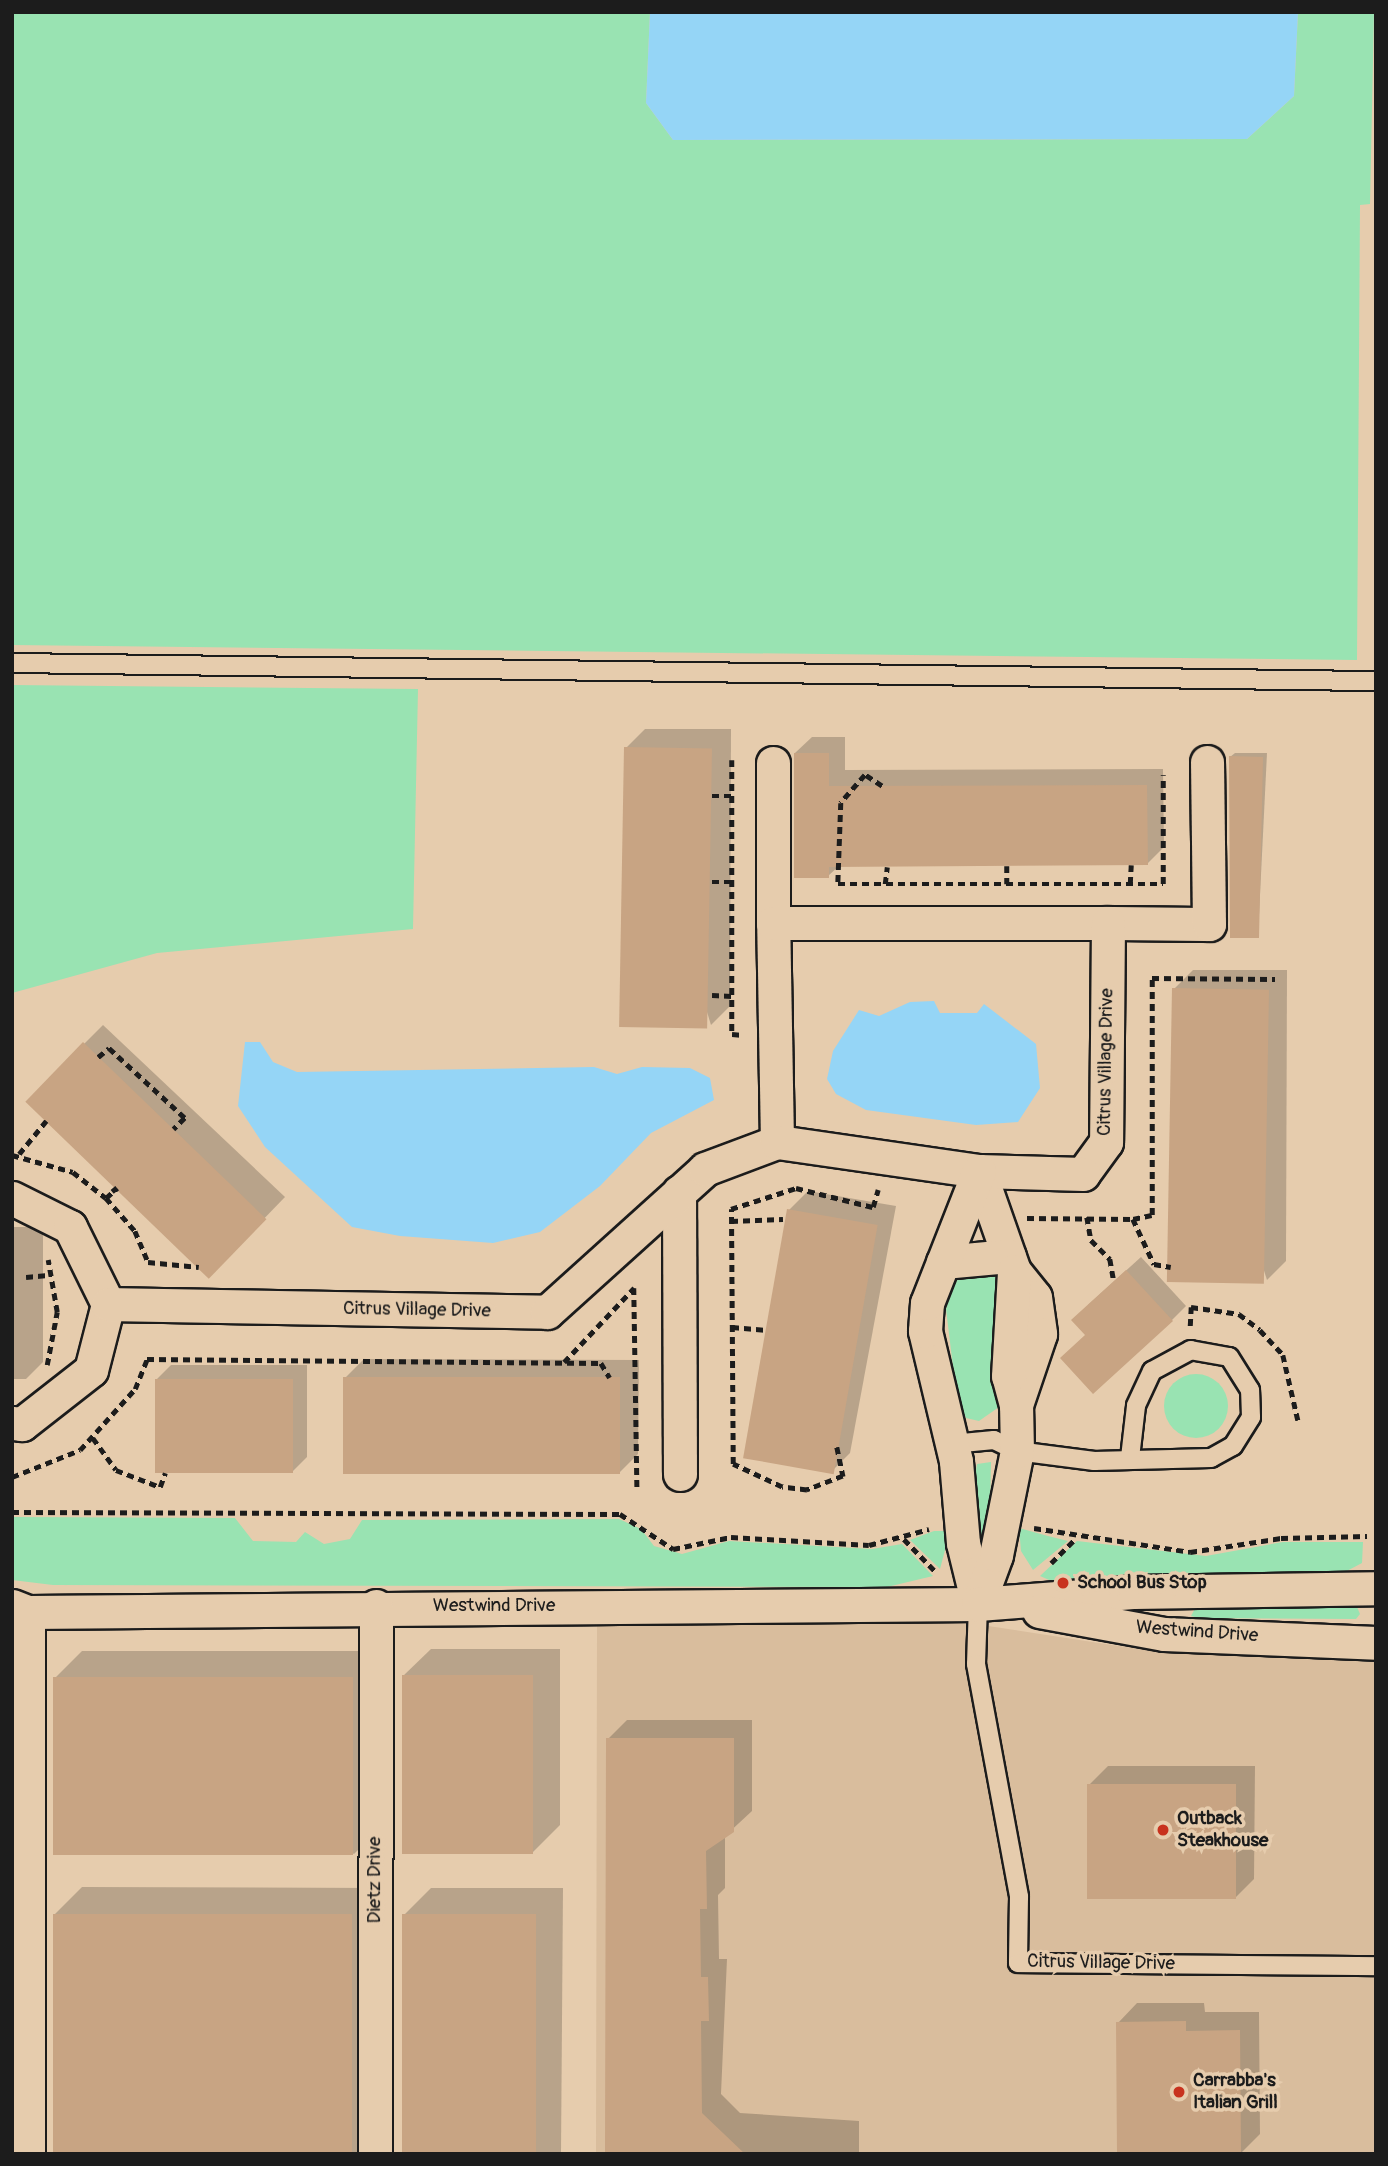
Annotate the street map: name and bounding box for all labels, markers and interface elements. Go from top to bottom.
street label: Citrus Village Drive [1093,988,1119,1136]
street label: Citrus Village Drive [343,1297,491,1323]
place label: School Bus Stop [1077,1572,1207,1594]
marker: School Bus Stop [1055,1575,1071,1591]
street label: Westwind Drive [433,1595,555,1617]
street label: Westwind Drive [1135,1616,1259,1648]
place label: Outback Steakhouse [1177,1808,1268,1852]
marker: Outback Steakhouse [1155,1822,1171,1838]
street label: Dietz Drive [364,1837,386,1923]
street label: Citrus Village Drive [1027,1950,1175,1976]
place label: Carrabba's Italian Grill [1193,2070,1278,2114]
marker: Carrabba's Italian Grill [1171,2084,1187,2100]

